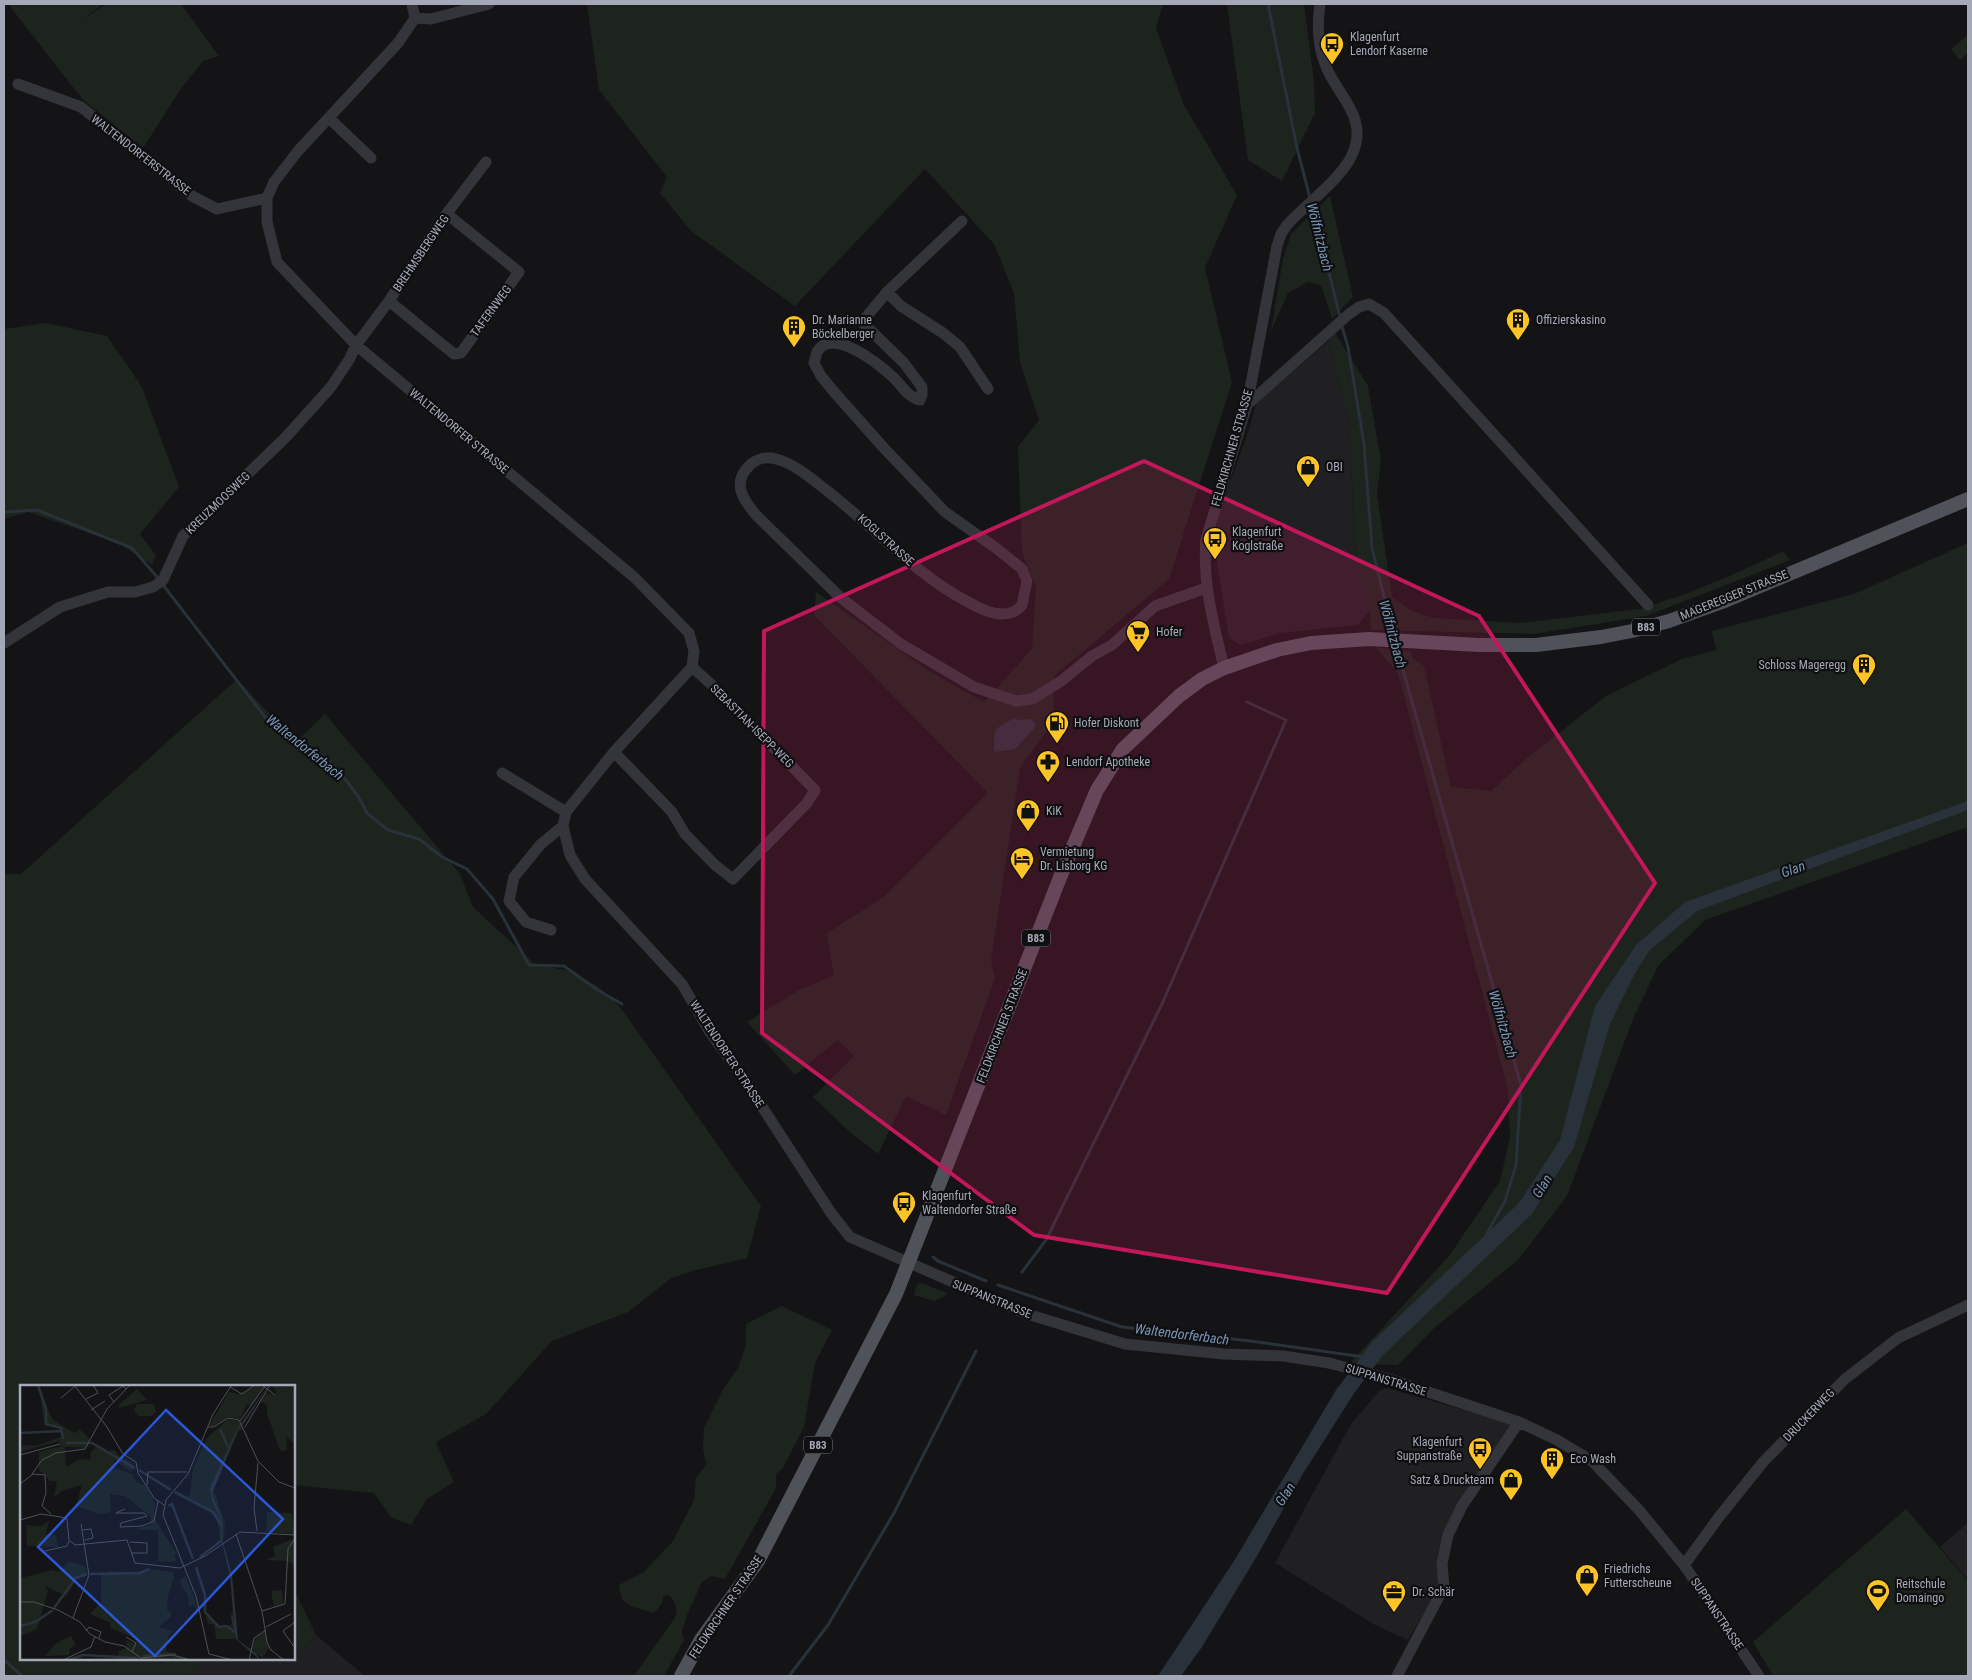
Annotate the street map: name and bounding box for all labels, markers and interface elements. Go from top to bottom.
place label: Klagenfurt Lendorf Kaserne [1350,30,1428,58]
bus stop icon: Klagenfurt Lendorf Kaserne [1319,31,1345,65]
street label: WALTENDORFERSTRASSE [89,112,194,198]
water label: Wölfnitzbach [1304,201,1336,273]
street label: BREHMSBERGWEG [390,212,452,294]
street label: TAFERNWEG [468,282,514,340]
building icon: Offizierskasino [1505,307,1531,341]
place label: Dr. Marianne Böckelberger [812,313,874,341]
place label: Offizierskasino [1536,313,1606,327]
building icon: Dr. Marianne Böckelberger [781,314,807,348]
street label: WALTENDORFER STRASSE [407,385,511,477]
street label: FELDKIRCHNER STRASSE [1209,388,1255,508]
shop icon: OBI [1295,454,1321,488]
place label: OBI [1326,460,1343,474]
street label: KREUZMOOSWEG [183,469,253,537]
street label: KOGLSTRASSE [855,511,917,569]
place label: Klagenfurt Koglstraße [1232,525,1284,553]
bus stop icon: Klagenfurt Koglstraße [1202,526,1228,560]
street label: MAGEREGGER STRASSE [1678,567,1790,623]
water label: Wölfnitzbach [1376,598,1410,670]
road number: B83 [1632,618,1660,636]
supermarket icon: Hofer [1125,619,1151,653]
place label: Hofer [1156,625,1183,639]
building icon: Schloss Mageregg [1851,652,1877,686]
place label: Schloss Mageregg [1759,658,1846,672]
street label: SEBASTIAN-ISEPP-WEG [707,681,797,771]
fuel station icon: Hofer Diskont [1044,710,1070,744]
water label: Waltendorferbach [263,711,347,783]
place label: Hofer Diskont [1074,716,1139,730]
pharmacy icon: Lendorf Apotheke [1035,749,1061,783]
place label: Lendorf Apotheke [1066,755,1151,769]
shop icon: KiK [1015,798,1041,832]
place label: KiK [1046,804,1062,818]
place label: Vermietung Dr. Lisborg KG [1040,845,1107,873]
hotel icon: Vermietung Dr. Lisborg KG [1009,846,1035,880]
water label: Glan [1779,857,1807,881]
road number: B83 [1022,930,1050,946]
street label: FELDKIRCHNER STRASSE [974,967,1030,1085]
water label: Wölfnitzbach [1486,988,1520,1060]
street label: WALTENDORFER STRASSE [687,998,767,1110]
water label: Glan [1529,1171,1555,1201]
place label: Klagenfurt Waltendorfer Straße [922,1189,1017,1217]
bus stop icon: Klagenfurt Waltendorfer Straße [891,1190,917,1224]
street label: SUPPANSTRASSE [950,1277,1034,1321]
water label: Waltendorferbach [1134,1320,1230,1348]
street label: SUPPANSTRASSE [1344,1361,1428,1399]
inset map [20,1385,295,1660]
street label: DRUCKERWEG [1780,1386,1838,1444]
place label: Klagenfurt Suppanstraße [1396,1435,1462,1463]
road number: B83 [804,1436,832,1454]
bus stop icon: Klagenfurt Suppanstraße [1467,1436,1493,1470]
building icon: Eco Wash [1539,1446,1565,1480]
place label: Eco Wash [1570,1452,1616,1466]
shop icon: Satz & Druckteam [1498,1467,1524,1501]
place label: Satz & Druckteam [1410,1473,1494,1487]
water label: Glan [1272,1479,1298,1509]
street label: FELDKIRCHNER STRASSE [686,1553,766,1661]
place label: Friedrichs Futterscheune [1604,1562,1672,1590]
shop icon: Friedrichs Futterscheune [1574,1563,1600,1597]
street label: SUPPANSTRASSE [1688,1575,1746,1653]
place label: Reitschule Domaingo [1896,1577,1946,1605]
sports icon: Reitschule Domaingo [1865,1578,1891,1612]
office icon: Dr. Schär [1381,1579,1407,1613]
place label: Dr. Schär [1412,1585,1455,1599]

